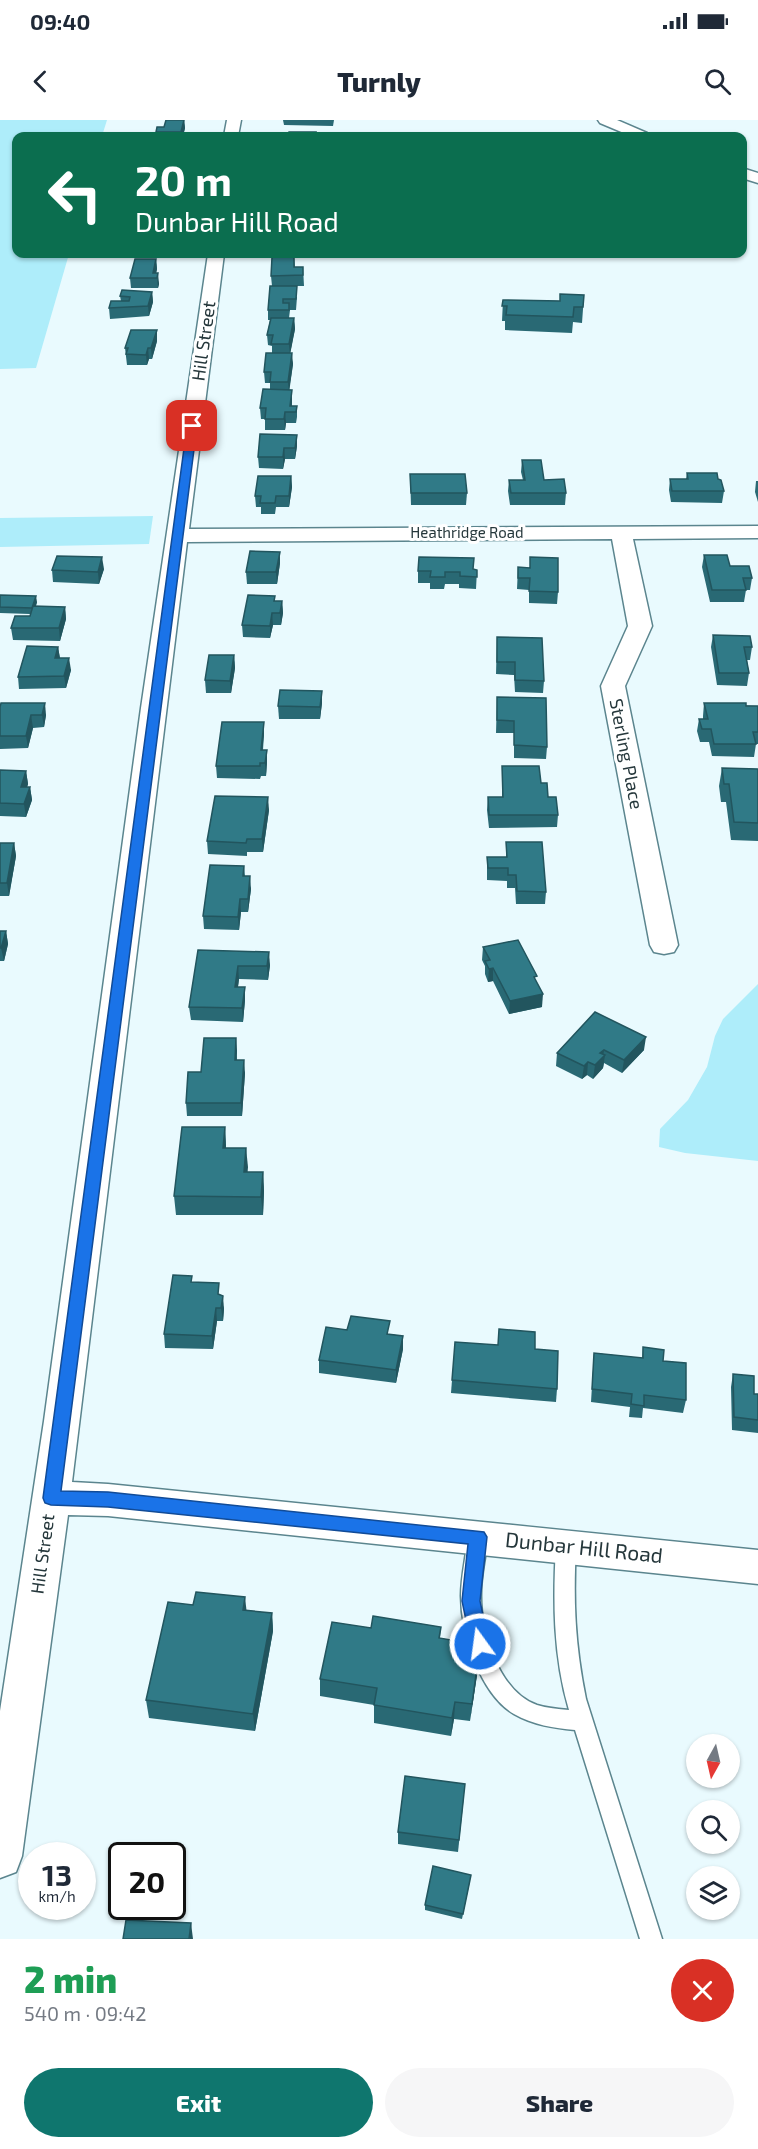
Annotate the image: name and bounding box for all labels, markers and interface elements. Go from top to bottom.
text: 09:40 [30,8,90,34]
icon: back [24,65,57,98]
text: Turnly [337,65,421,97]
icon: search [701,65,734,98]
text: 20 m [135,154,232,204]
icon: left [36,156,114,234]
text: Dunbar Hill Road [135,205,339,237]
street label: Hill Street [186,299,220,382]
pin [166,400,217,451]
icon: arrive [175,409,208,442]
street label: Heathridge Road [410,523,524,541]
street label: Sterling Place [605,697,648,811]
street label: Hill Street [25,1512,59,1595]
street label: Dunbar Hill Road [504,1526,664,1567]
position arrow [448,1612,512,1676]
north arrow [686,1734,740,1788]
map controls [686,1734,740,1920]
button: search [686,1800,740,1854]
speed limit sign: 20 [108,1842,186,1920]
text: 13 [42,1856,72,1892]
button: layers [686,1866,740,1920]
text: km/h [38,1887,76,1905]
text: 2 min [24,1957,117,2000]
button: close [671,1959,734,2022]
text: 540 m · 09:42 [24,2001,146,2025]
button: Exit [24,2068,373,2137]
button: Share [385,2068,734,2137]

